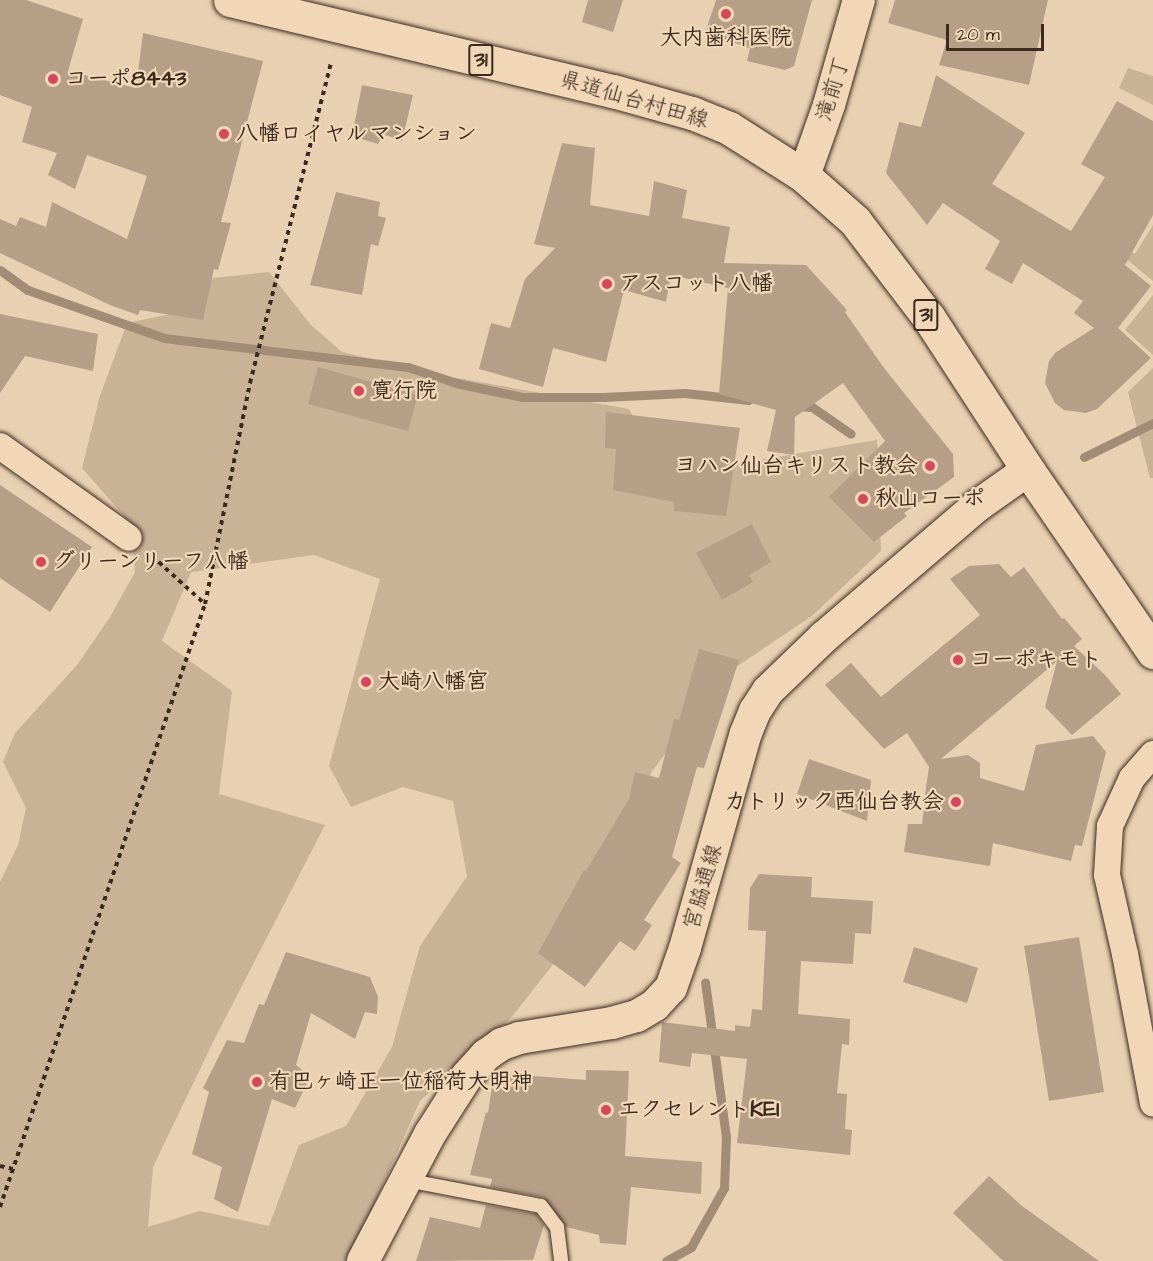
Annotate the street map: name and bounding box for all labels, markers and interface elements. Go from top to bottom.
marker: 大内歯科医院 [717,5,735,23]
scale bar [949,12,1046,50]
text: 20 m [957,22,1000,47]
place label: 大内歯科医院 [660,25,792,51]
road number: 31 [468,42,494,78]
street label: 滝前丁 [811,54,855,124]
place label: コーポ8443 [65,66,186,92]
street label: 県道仙台村田線 [556,66,712,134]
marker: コーポ8443 [46,72,60,86]
place label: 八幡ロイヤルマンション [236,121,478,147]
marker: 八幡ロイヤルマンション [217,127,231,141]
place label: アスコット八幡 [619,271,773,297]
marker: アスコット八幡 [600,277,614,291]
road number: 31 [912,297,940,333]
place label: 寛行院 [371,378,437,404]
marker: 寛行院 [352,384,366,398]
place label: ヨハン仙台キリスト教会 [676,453,918,479]
marker: ヨハン仙台キリスト教会 [923,459,937,473]
place label: 秋山コーポ [875,486,985,512]
marker: 秋山コーポ [856,492,870,506]
place label: グリーンリーフ八幡 [53,549,251,575]
marker: グリーンリーフ八幡 [34,555,48,569]
place label: コーポキモト [970,647,1102,673]
marker: コーポキモト [951,653,965,667]
place label: 大崎八幡宮 [378,669,488,695]
marker: 大崎八幡宮 [359,675,373,689]
place label: カトリック西仙台教会 [724,789,944,815]
marker: カトリック西仙台教会 [949,795,963,809]
street label: 宮脇通線 [678,841,728,933]
place label: 有巴ヶ崎正一位稲荷大明神 [269,1069,533,1095]
marker: 有巴ヶ崎正一位稲荷大明神 [250,1075,264,1089]
place label: エクセレントKEI [618,1097,780,1123]
marker: エクセレントKEI [599,1103,613,1117]

